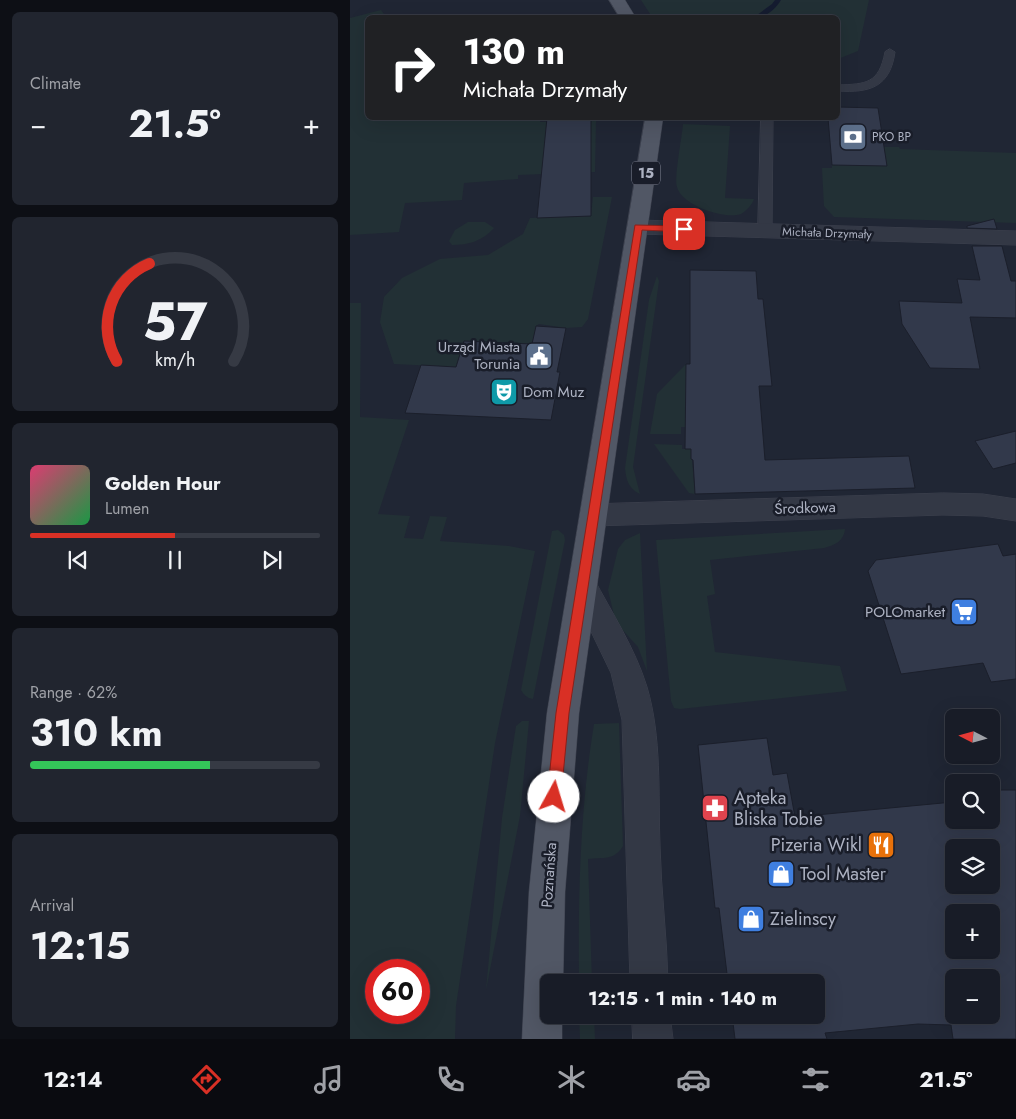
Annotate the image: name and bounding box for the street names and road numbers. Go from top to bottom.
road number: 15 [632,162,660,184]
street label: Michała Drzymały [782,222,873,244]
street label: Środkowa [774,496,836,520]
street label: Poznańska [536,842,562,908]

